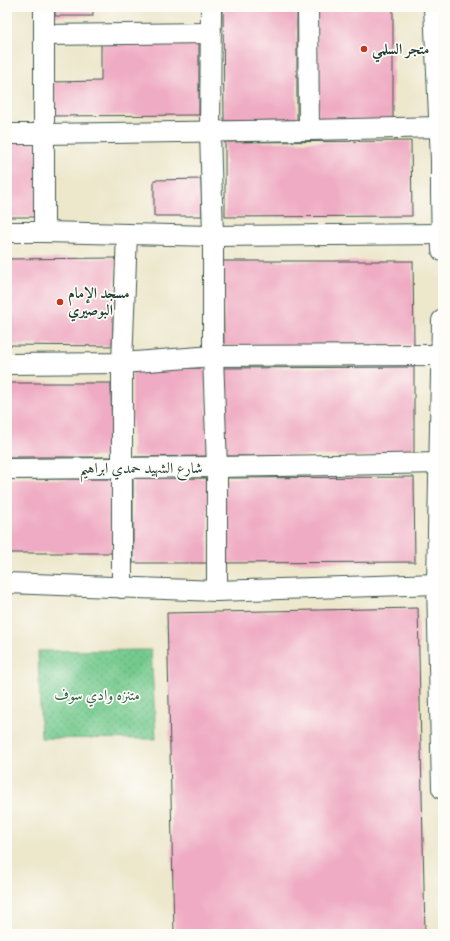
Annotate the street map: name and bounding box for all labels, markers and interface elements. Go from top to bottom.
place label: متجر السلمي [372,40,429,63]
marker: متجر السلمي [359,44,369,54]
place label: مسجد الإمام البوصيري [68,284,130,322]
marker: مسجد الإمام البوصيري [55,297,65,307]
street label: شارع الشهيد حمدي ابراهيم [79,459,203,483]
park label: متنزه وادي سوف [54,686,140,707]

